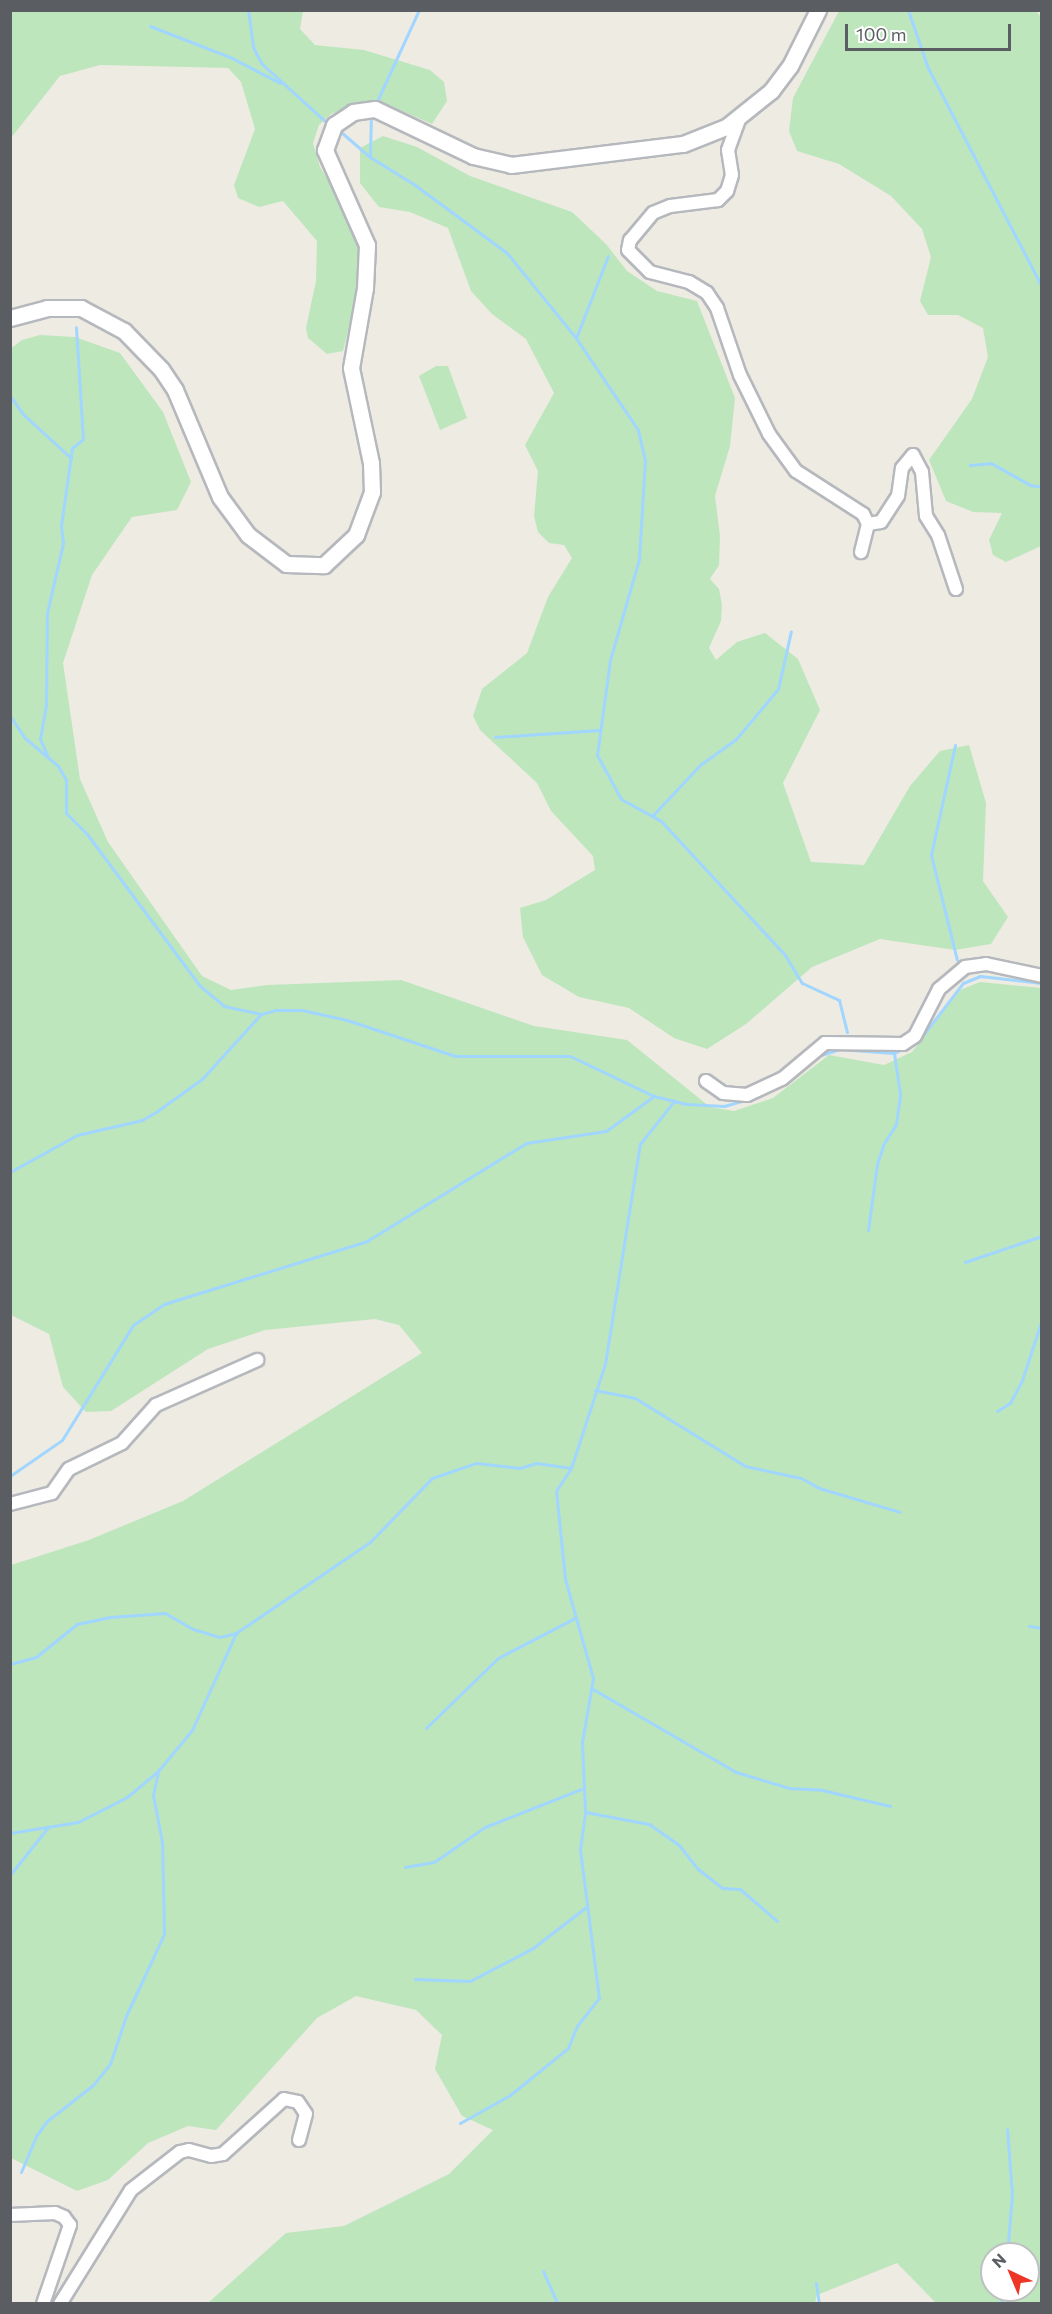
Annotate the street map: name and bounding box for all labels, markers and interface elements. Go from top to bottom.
scale bar [848,12,1014,50]
text: 100 m [856,23,906,45]
north arrow [980,2242,1040,2302]
text: N [988,2249,1009,2271]

